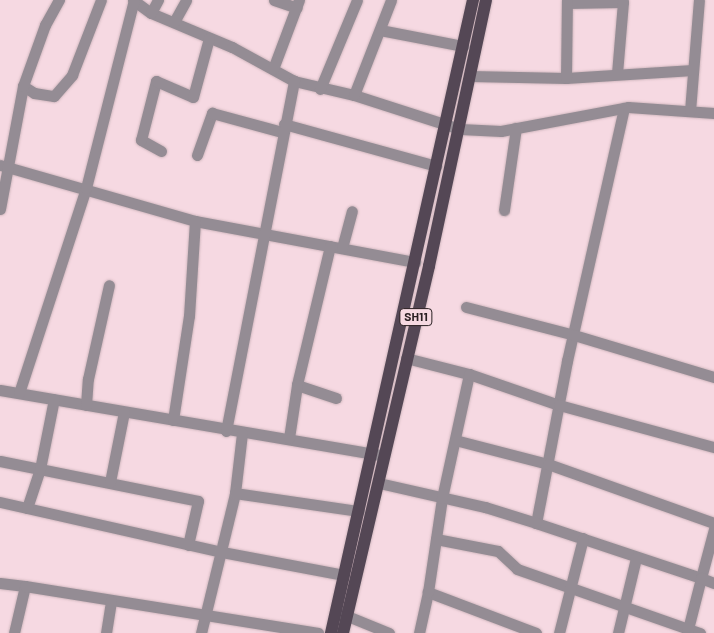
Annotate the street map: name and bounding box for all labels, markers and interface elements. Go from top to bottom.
road number: SH11 [398,308,434,326]

